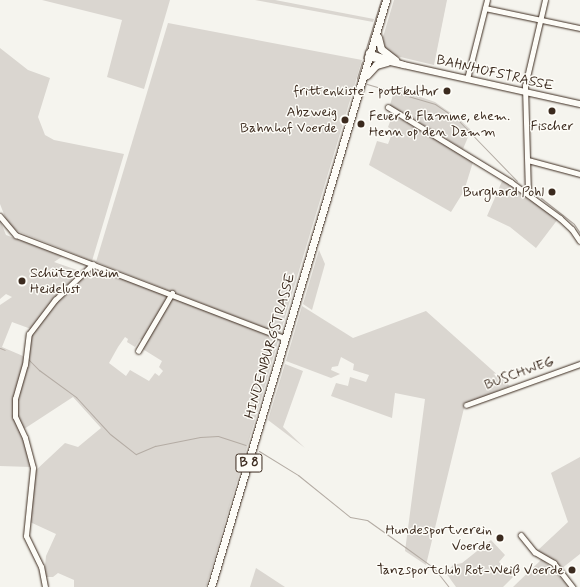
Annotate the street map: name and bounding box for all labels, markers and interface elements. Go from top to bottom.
street label: BAHNHOFSTRASSE [435,51,555,95]
place label: frittenkiste - pottkultur [293,83,439,99]
marker: frittenkiste - pottkultur [442,86,452,96]
place label: Abzweig Bahnhof Voerde [240,104,337,136]
marker: Fischer [547,106,557,116]
place label: Feuer & Flamme, ehem. Henn op den Damm [369,108,510,140]
marker: Abzweig Bahnhof Voerde [340,115,350,125]
place label: Fischer [530,118,574,134]
marker: Feuer & Flamme, ehem. Henn op den Damm [356,119,366,129]
place label: Burghard Pohl [463,184,544,200]
marker: Burghard Pohl [547,187,557,197]
place label: Schützenheim Heidelust [30,265,119,298]
street label: HINDENBURGSTRASSE [241,271,299,421]
marker: Schützenheim Heidelust [17,276,27,286]
street label: BUSCHWEG [482,353,556,393]
road number: B 8 [235,452,263,474]
place label: Hundesportverein Voerde [386,522,492,554]
marker: Hundesportverein Voerde [495,533,505,543]
place label: Tanzsportclub Rot-Weiß Voerde [377,562,564,578]
marker: Tanzsportclub Rot-Weiß Voerde [567,565,577,575]

